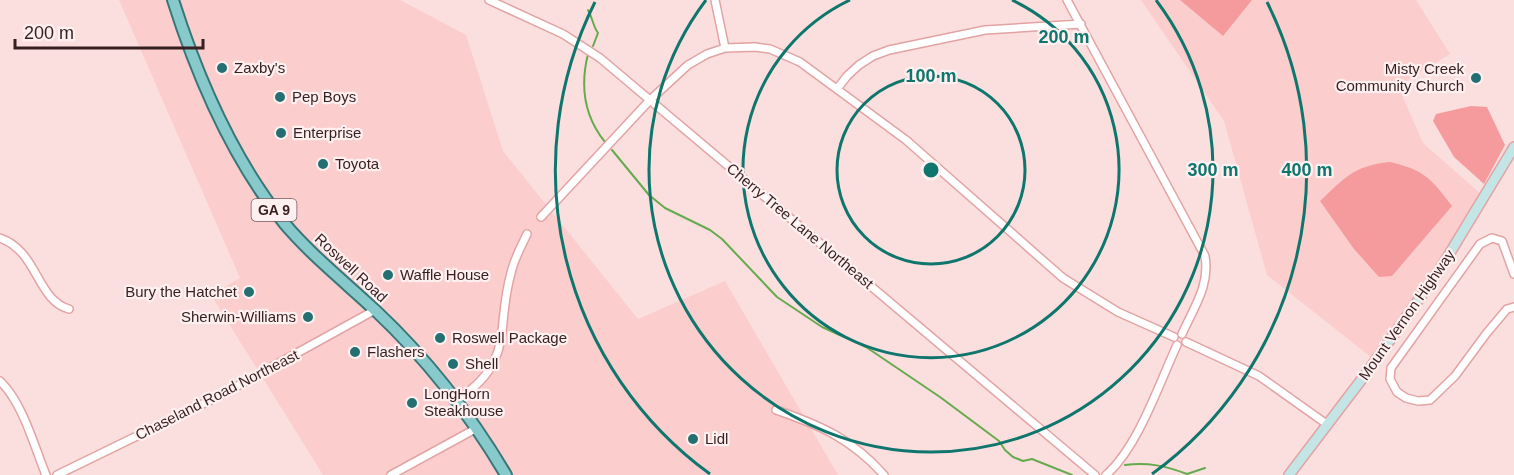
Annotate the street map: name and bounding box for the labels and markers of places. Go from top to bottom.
place label: Zaxby's [234,59,285,76]
place label: Misty Creek Community Church [1336,60,1464,94]
marker: Zaxby's [215,61,229,75]
marker: Misty Creek Community Church [1469,71,1483,85]
place label: Pep Boys [292,88,356,105]
marker: Pep Boys [273,90,287,104]
place label: Enterprise [293,124,361,141]
marker: Enterprise [274,126,288,140]
place label: Toyota [335,155,380,172]
marker: Toyota [316,157,330,171]
centre of rings [921,160,941,180]
place label: Waffle House [400,266,489,283]
marker: Waffle House [381,268,395,282]
place label: Bury the Hatchet [125,283,238,300]
marker: Bury the Hatchet [242,285,256,299]
place label: Sherwin-Williams [181,308,296,325]
marker: Sherwin-Williams [301,310,315,324]
place label: Roswell Package [452,329,567,346]
marker: Roswell Package [433,331,447,345]
place label: Flashers [367,343,425,360]
marker: Flashers [348,345,362,359]
place label: Shell [465,355,498,372]
marker: Shell [446,357,460,371]
place label: LongHorn Steakhouse [424,385,503,419]
marker: LongHorn Steakhouse [405,396,419,410]
place label: Lidl [705,430,728,447]
marker: Lidl [686,432,700,446]

